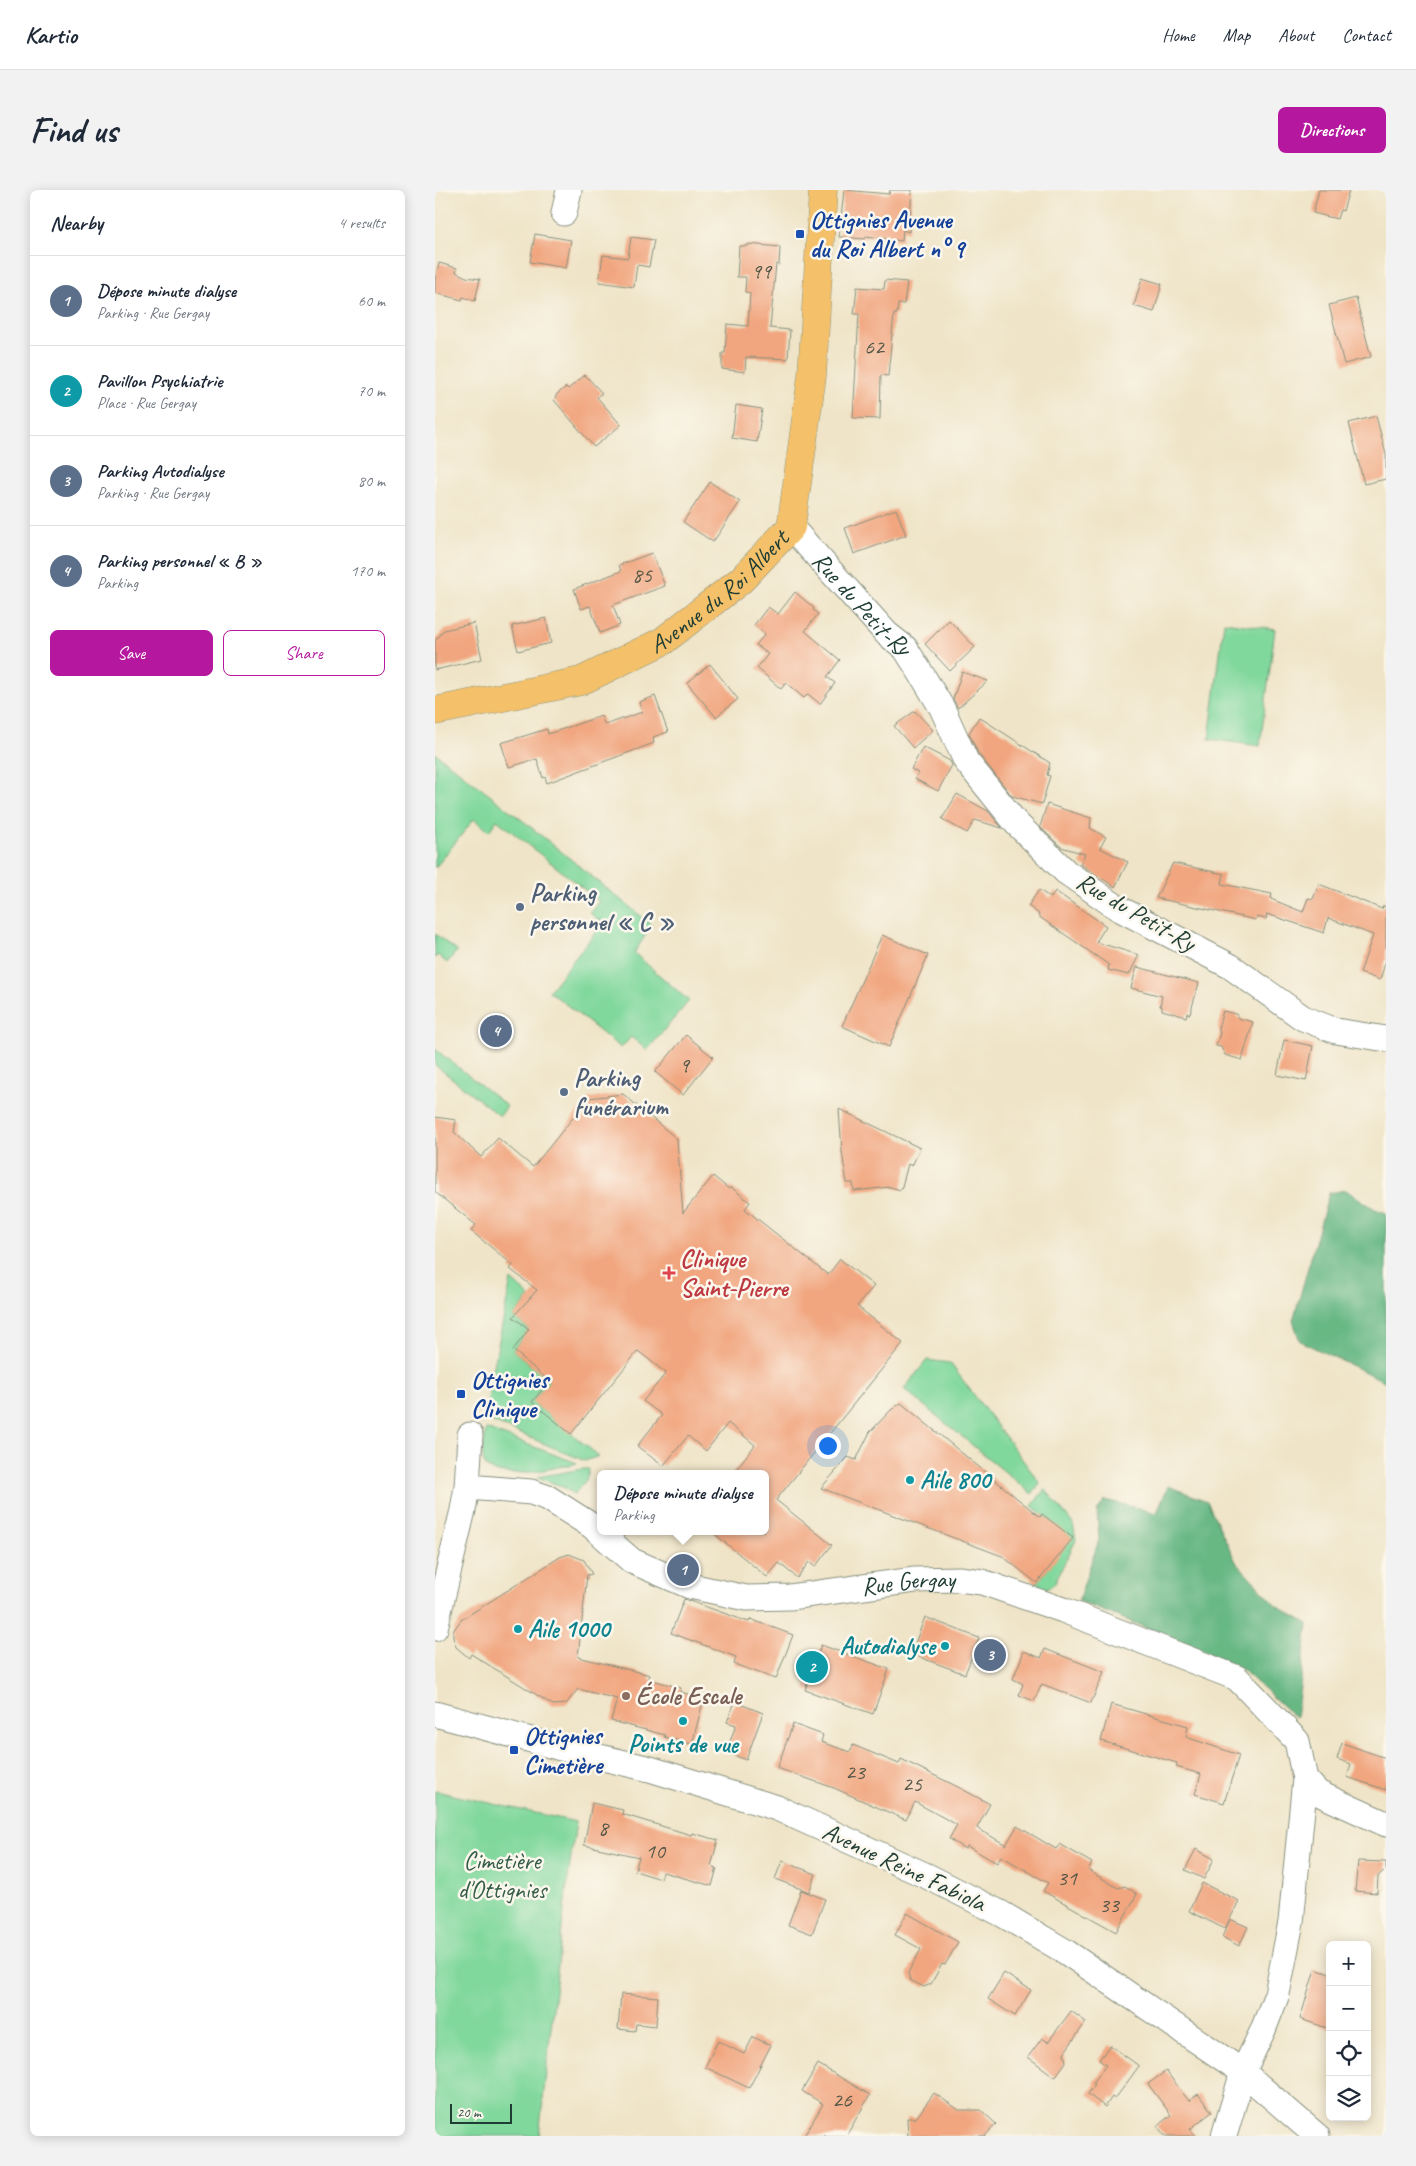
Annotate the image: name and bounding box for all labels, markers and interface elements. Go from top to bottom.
text: Kartio [25,20,77,50]
text: Home [1162,24,1195,46]
text: Map [1223,24,1250,46]
text: About [1278,24,1314,46]
text: Contact [1342,24,1391,46]
button: Directions [1278,107,1386,153]
text: Find us [30,108,117,153]
place label: Ottignies Avenue du Roi Albert n° 9 [810,204,967,265]
text: Nearby [50,210,103,236]
text: 4 results [338,213,385,233]
marker: Ottignies Avenue du Roi Albert n° 9 [794,228,806,240]
house number: 99 [751,257,773,285]
text: Dépose minute dialyse [97,279,236,303]
text: 1 [62,291,70,311]
text: 60 m [358,291,385,311]
text: Parking · Rue Gergay [97,303,209,323]
house number: 62 [864,333,886,361]
text: Pavillon Psychiatrie [97,369,222,393]
text: 2 [62,381,70,401]
text: 70 m [358,381,385,401]
text: Place · Rue Gergay [97,393,196,413]
text: Parking Autodialyse [97,459,224,483]
text: 3 [62,471,70,491]
text: 80 m [358,471,385,491]
text: Parking · Rue Gergay [97,483,209,503]
street label: Avenue du Roi Albert [645,521,798,661]
street label: Rue du Petit-Ry [805,545,922,662]
text: Parking personnel « B » [97,549,262,573]
text: 4 [62,561,70,581]
text: 170 m [351,561,385,581]
house number: 85 [632,561,653,589]
text: Parking [97,573,138,593]
button: Save [50,630,213,676]
button: Share [223,630,385,676]
street label: Rue du Petit-Ry [1071,865,1203,960]
place label: Parking personnel « C » [530,877,675,938]
marker: Parking personnel « C » [514,901,526,913]
pin: 4 [480,1012,512,1050]
house number: 9 [679,1051,691,1079]
place label: Parking funérarium [574,1062,670,1123]
marker: Parking funérarium [558,1086,570,1098]
place label: Clinique Saint-Pierre [680,1243,789,1304]
marker: Clinique Saint-Pierre [662,1266,676,1280]
place label: Ottignies Clinique [471,1364,550,1425]
marker: Ottignies Clinique [455,1388,467,1400]
your location [815,1433,841,1459]
place label: Aile 800 [920,1464,993,1496]
popup [597,1470,769,1535]
marker: Aile 800 [904,1474,916,1486]
text: Dépose minute dialyse [613,1481,753,1505]
text: Parking [613,1505,655,1525]
pin: 1 [667,1551,699,1589]
street label: Rue Gergay [859,1563,958,1603]
place label: Aile 1000 [528,1613,612,1645]
marker: Aile 1000 [512,1623,524,1635]
place label: Autodialyse [840,1630,937,1662]
pin: 3 [974,1636,1006,1674]
marker: Autodialyse [939,1640,951,1652]
pin: 2 [796,1648,828,1686]
place label: École Escale [636,1680,744,1712]
marker: École Escale [620,1690,632,1702]
marker: Points de vue [677,1715,689,1727]
place label: Ottignies Cimetière [524,1720,605,1781]
place label: Points de vue [628,1728,740,1760]
marker: Ottignies Cimetière [508,1744,520,1756]
house number: 23 [845,1758,867,1786]
house number: 25 [902,1770,923,1798]
house number: 8 [598,1814,610,1842]
street label: Avenue Reine Fabiola [817,1815,993,1920]
house number: 10 [645,1837,667,1865]
park label: Cimetière d'Ottignies [458,1845,549,1906]
house number: 31 [1057,1864,1078,1892]
house number: 33 [1099,1891,1121,1919]
map controls [1326,1941,1371,2121]
button: + [1326,1941,1371,1986]
button: − [1326,1986,1371,2031]
button: locate [1326,2031,1371,2076]
button: layers [1326,2076,1371,2121]
house number: 26 [832,2086,853,2114]
scale bar [450,2101,513,2124]
text: 20 m [457,2104,481,2121]

